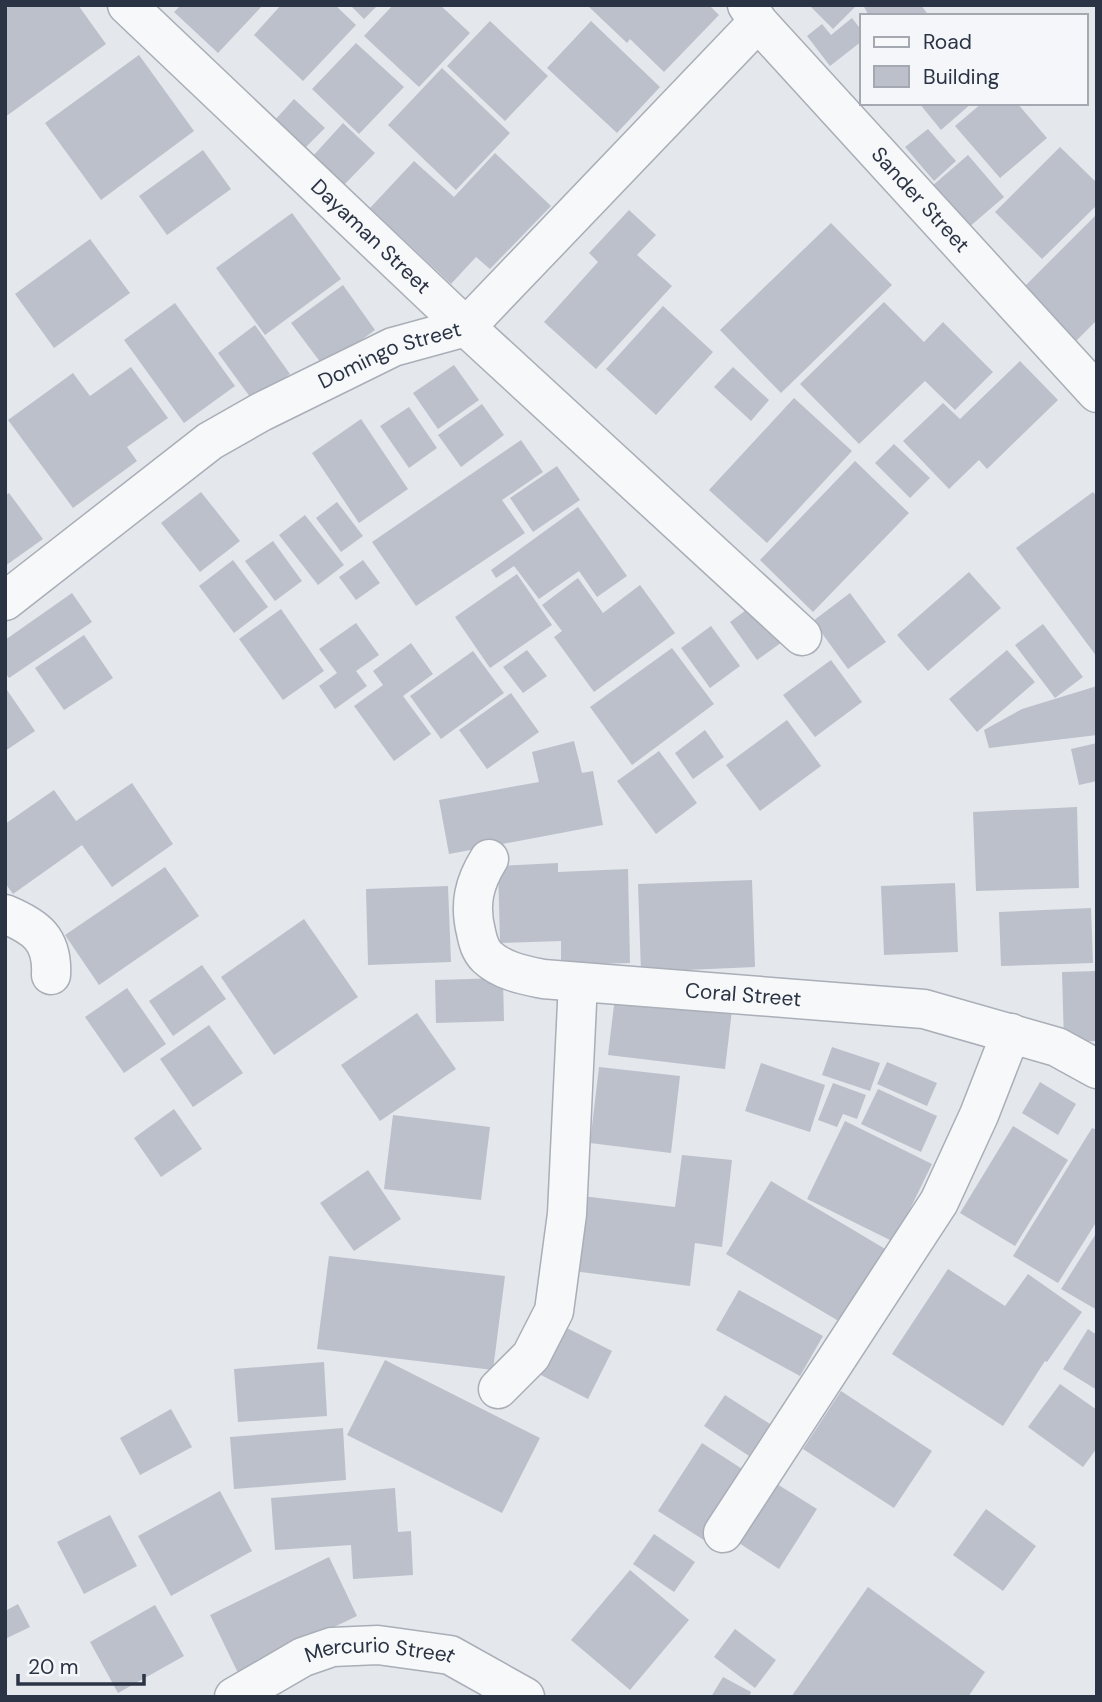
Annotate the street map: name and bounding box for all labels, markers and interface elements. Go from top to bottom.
legend [860,14,1088,105]
text: Road [923,28,972,56]
text: Building [923,63,1000,91]
street label: Sander Street [865,141,976,259]
street label: Dayaman Street [305,173,437,300]
street label: Domingo Street [314,315,464,396]
street label: Coral Street [684,976,802,1013]
street label: Mercurio Street [301,1631,461,1669]
scale bar [18,1642,144,1686]
text: 20 m [28,1653,79,1681]

